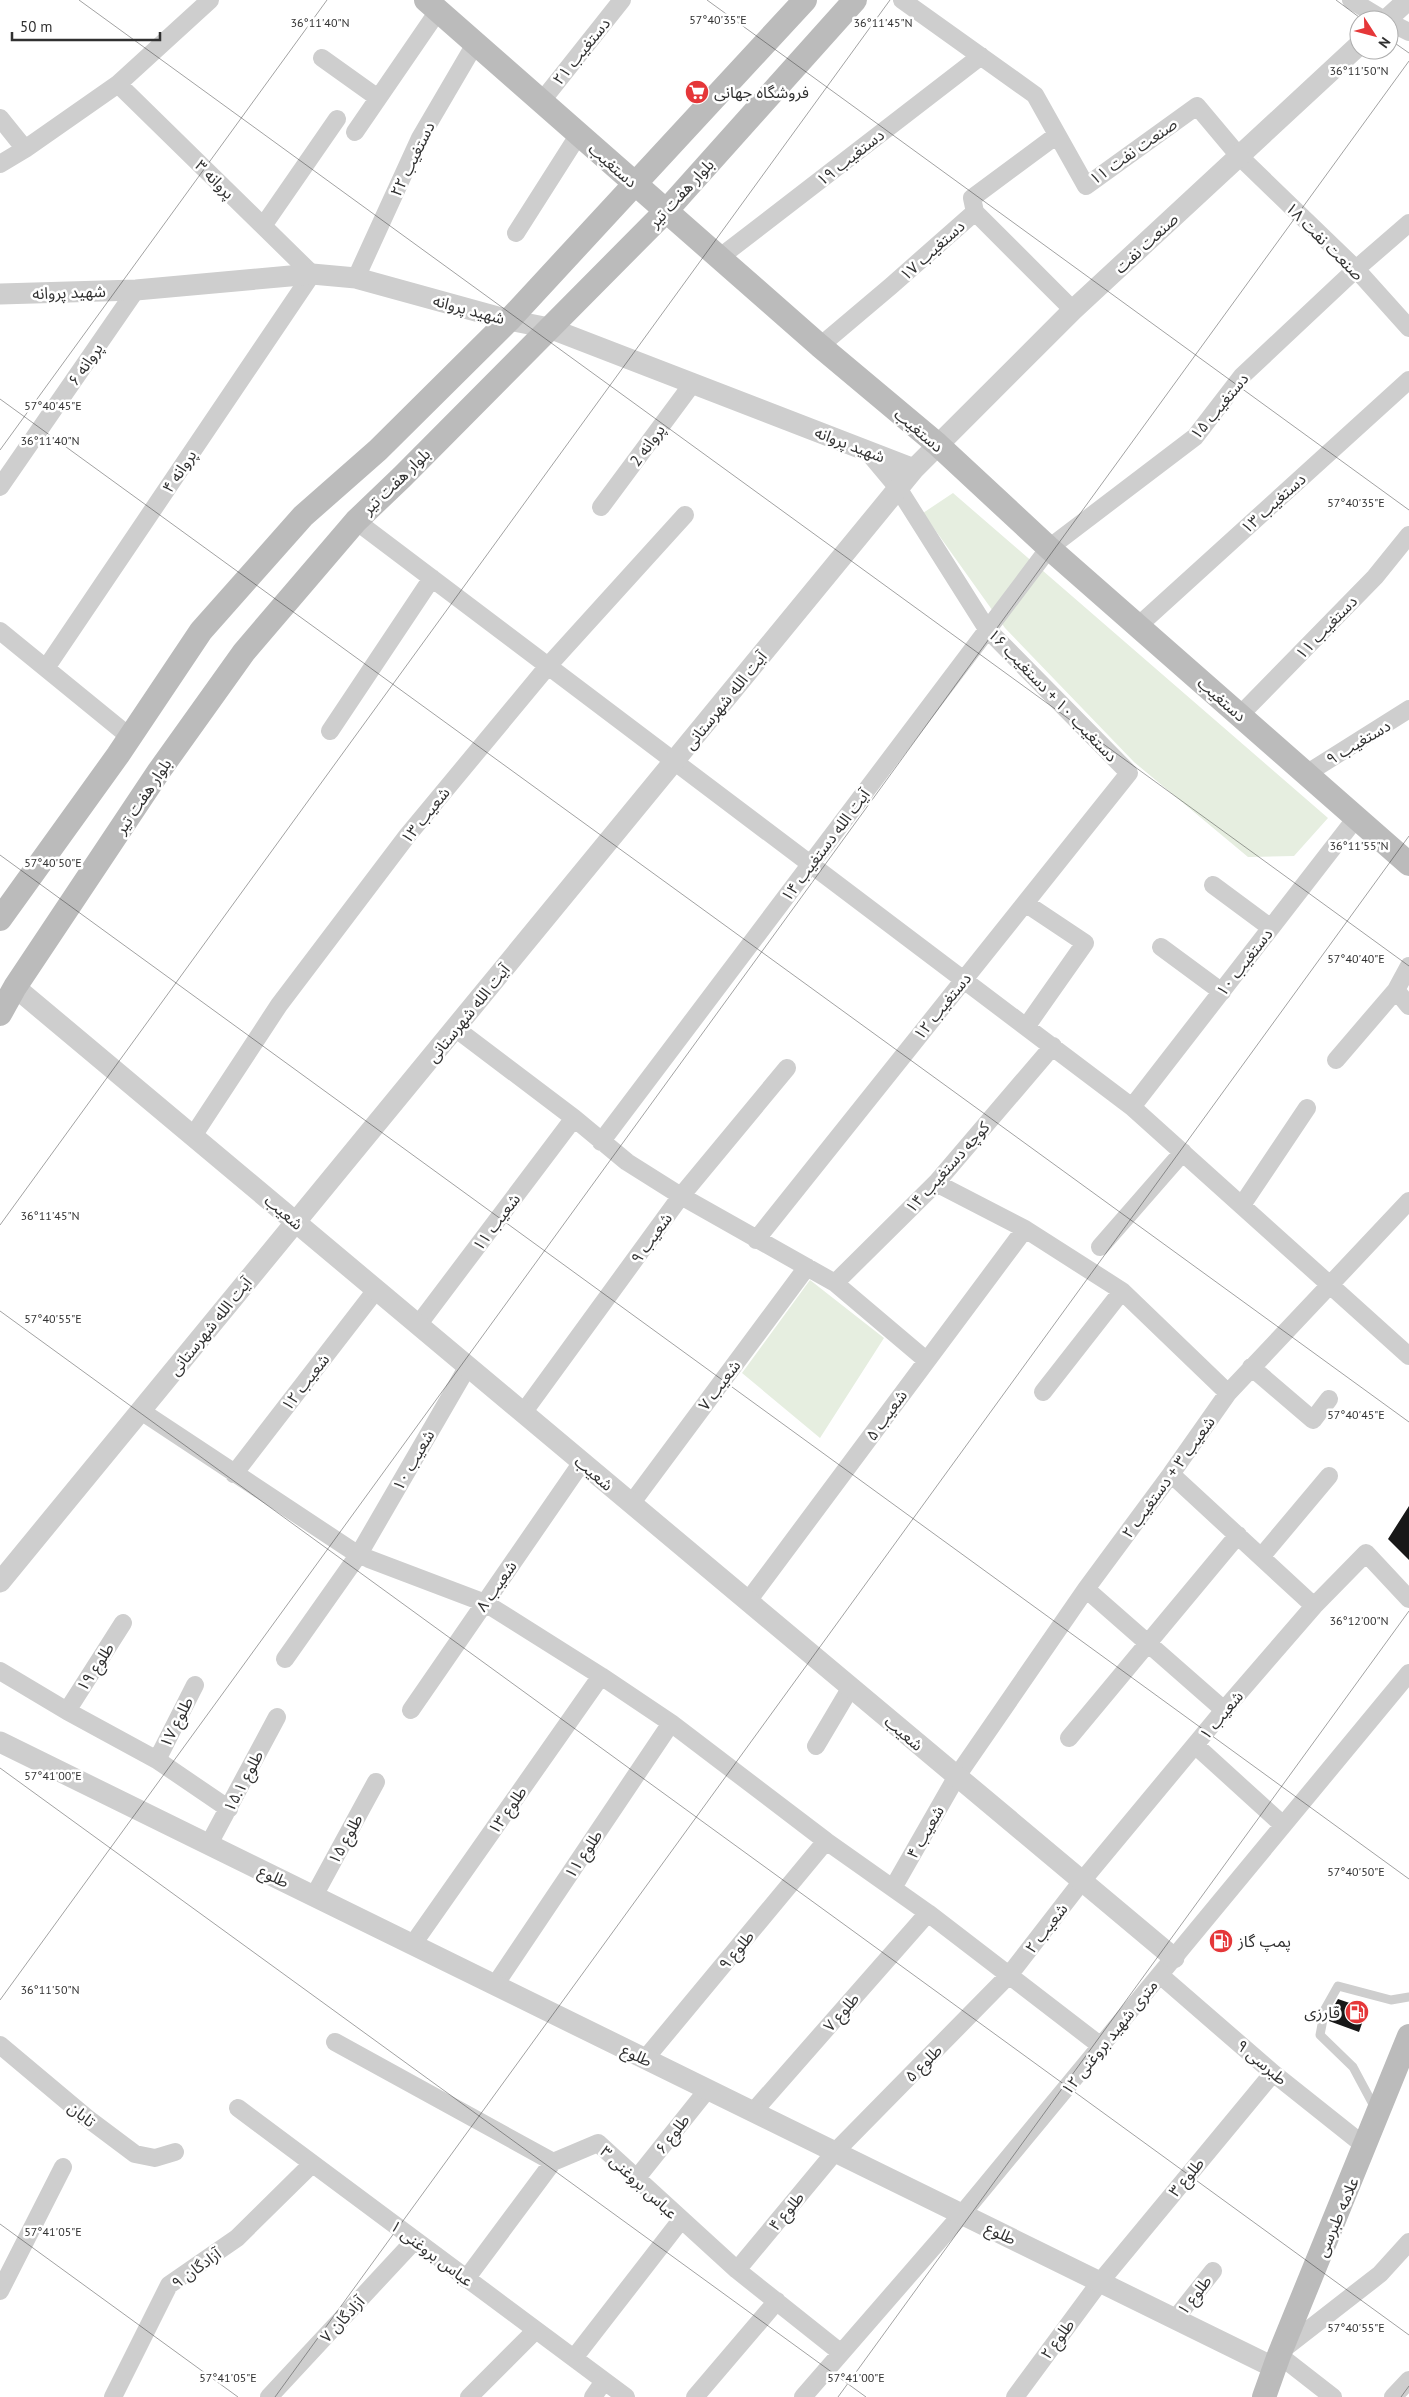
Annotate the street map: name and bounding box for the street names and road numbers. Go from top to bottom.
street label: دستغیب ۲۱ [548,13,614,89]
street label: صنعت نفت ۱۱ [1085,113,1181,189]
street label: دستغیب ۲۲ [385,118,439,200]
street label: دستغیب ۱۹ [812,124,888,190]
street label: دستغیب [585,138,641,192]
street label: پروانه ۳ [190,155,239,204]
street label: بلوار هفت تیر [643,155,718,232]
street label: صنعت نفت ۱۸ [1282,198,1368,284]
street label: صنعت نفت [1110,208,1182,278]
street label: دستغیب ۱۷ [895,216,969,284]
street label: شهید پروانه [32,281,106,304]
street label: شهید پروانه [431,290,507,329]
street label: پروانه ۶ [63,339,108,390]
street label: دستغیب ۱۵ [1185,369,1253,443]
street label: دستغیب [890,404,948,456]
street label: پروانه 2 [625,420,670,471]
street label: شهید پروانه [812,421,888,468]
street label: بلوار هفت تیر [357,444,434,519]
street label: پروانه ۴ [157,446,202,497]
street label: دستغیب ۱۳ [1236,469,1310,537]
street label: دستغیب ۱۱ [1291,591,1361,663]
street label: دستغیب ۱۰ + دستغیب ۱۶ [984,624,1122,766]
street label: آیت الله شهرستانی [679,646,772,753]
street label: دستغیب [1194,672,1250,726]
street label: دستغیب ۹ [1322,715,1394,769]
street label: بلوار هفت تیر [110,755,175,838]
street label: شعیب ۱۳ [396,783,454,847]
street label: آیت الله دستغیب ۱۴ [776,784,875,905]
street label: دستغیب ۱۰ [1211,924,1277,1000]
street label: آیت الله شهرستانی [422,959,515,1066]
street label: دستغیب ۱۲ [909,968,975,1044]
street label: کوچه دستغیب ۱۴ [901,1117,994,1218]
street label: شعیب ۱۱ [468,1189,524,1255]
street label: شعیب [261,1190,307,1234]
street label: شعیب ۹ [626,1209,676,1267]
street label: آیت الله شهرستانی [164,1272,257,1379]
street label: شعیب ۱۲ [277,1349,333,1415]
street label: شعیب ۷ [694,1356,744,1414]
street label: شعیب ۵ [861,1386,911,1444]
street label: شعیب ۳ + دستغیب ۲ [1117,1412,1219,1542]
street label: شعیب ۱۰ [388,1426,438,1494]
street label: شعیب [571,1451,617,1495]
street label: شعیب ۸ [471,1557,521,1615]
street label: طلوع ۱۹ [72,1639,121,1697]
street label: شعیب ۱ [1195,1686,1247,1744]
street label: طلوع ۱۷ [155,1693,200,1752]
street label: شعیب [881,1711,927,1755]
street label: طلوع ۱۵.۱ [219,1747,270,1816]
street label: طلوع ۱۳ [483,1782,533,1840]
street label: شعیب ۴ [902,1802,948,1862]
street label: طلوع ۱۵ [323,1810,370,1869]
street label: طلوع ۱۱ [560,1826,609,1884]
street label: طلوع [254,1860,293,1895]
street label: شعیب ۲ [1020,1899,1072,1957]
street label: طلوع ۹ [714,1926,760,1975]
street label: ۱۲ متری شهید بروغنی [1056,1975,1162,2099]
street label: طلوع ۷ [819,1988,866,2037]
street label: طبرسی ۹ [1233,2035,1292,2089]
street label: طلوع [617,2039,656,2074]
street label: طلوع ۵ [900,2040,948,2088]
street label: تابان [64,2097,100,2131]
street label: طلوع ۶ [650,2110,696,2160]
street label: عباس بروغنی ۳ [596,2141,682,2223]
street label: طلوع ۳ [1164,2153,1210,2202]
street label: علامه طبرسی [1311,2174,1363,2260]
street label: طلوع ۴ [764,2187,810,2236]
street label: عباس بروغنی ۱ [387,2215,477,2291]
street label: طلوع [981,2217,1020,2252]
street label: آزادگان ۹ [167,2243,226,2293]
street label: طلوع ۱ [1172,2271,1218,2321]
street label: آزادگان ۷ [315,2291,369,2346]
street label: طلوع ۲ [1036,2315,1081,2365]

